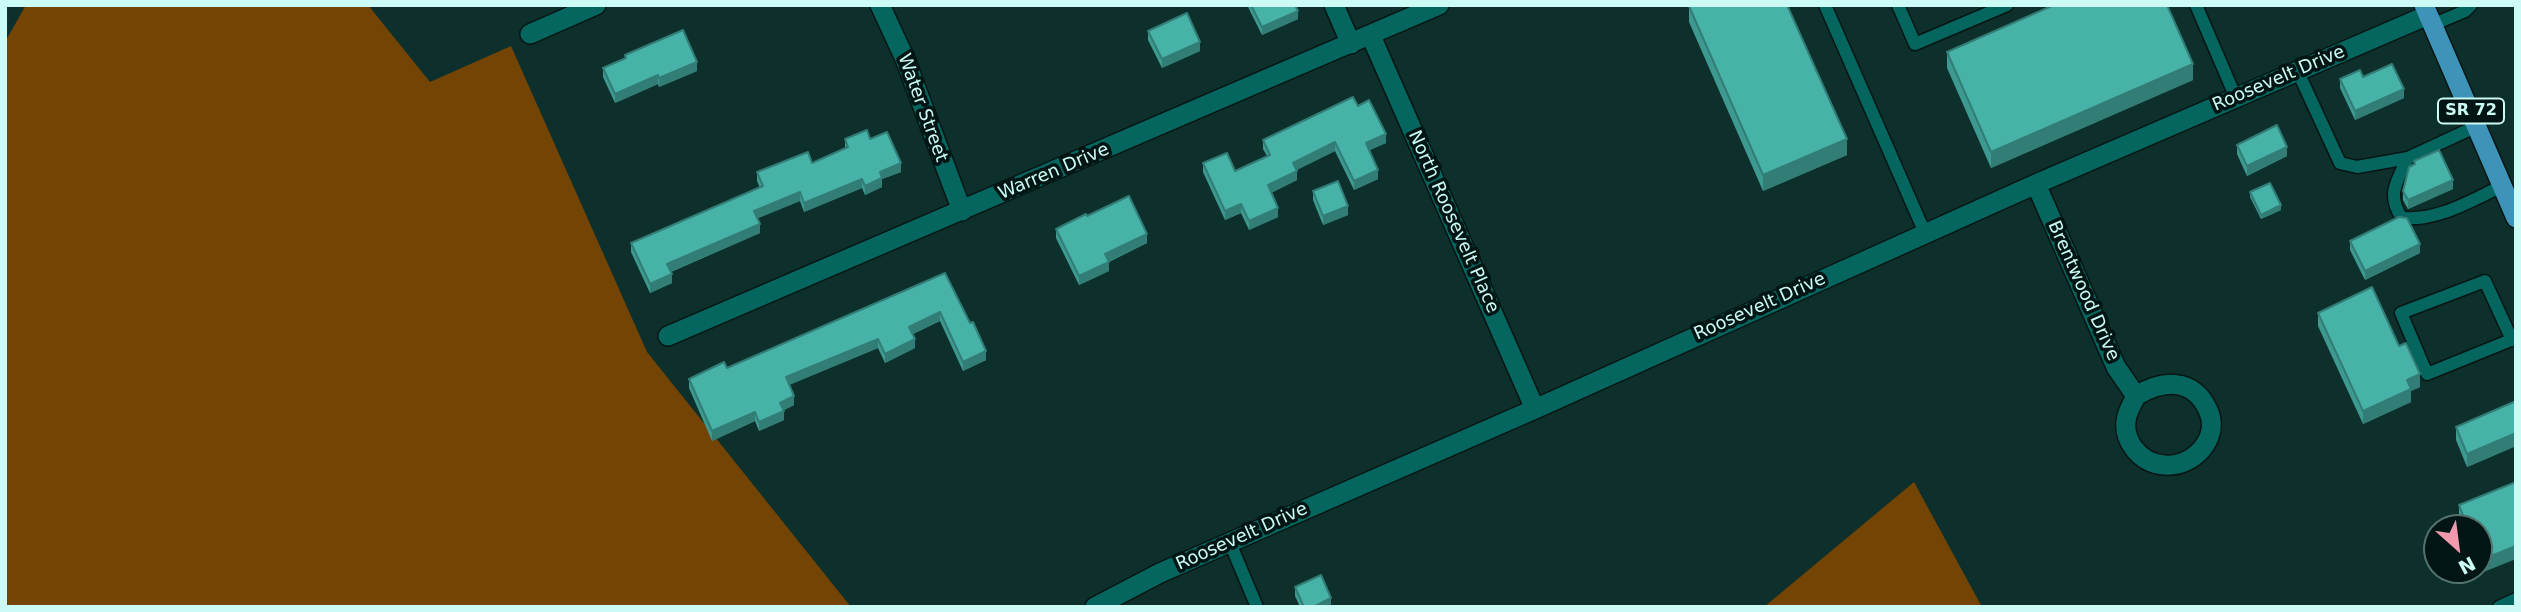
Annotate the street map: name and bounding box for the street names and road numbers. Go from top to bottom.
street label: Roosevelt Drive [2210,41,2348,117]
street label: Water Street [892,51,952,165]
road number: SR 72 [2438,99,2504,124]
street label: North Roosevelt Place [1403,127,1503,317]
street label: Warren Drive [995,139,1113,205]
street label: Brentwood Drive [2042,218,2124,364]
street label: Roosevelt Drive [1691,268,1829,346]
street label: Roosevelt Drive [1173,498,1311,576]

